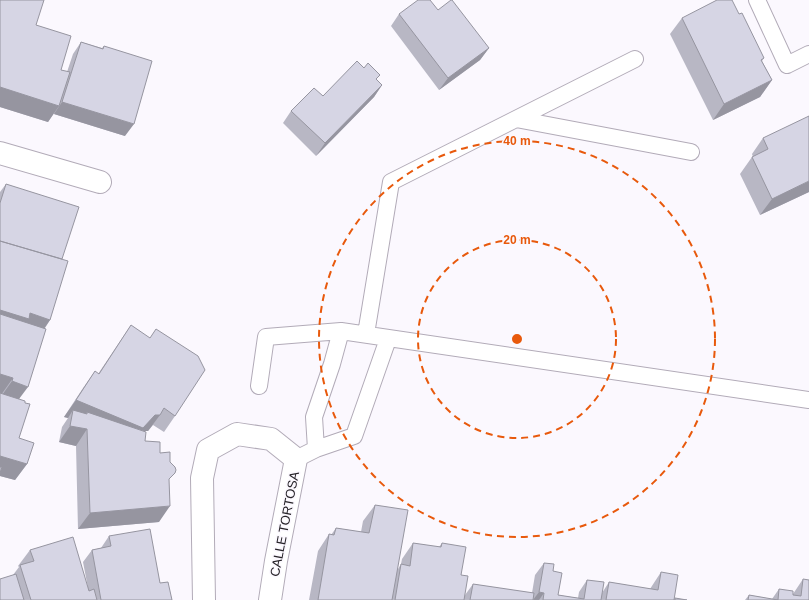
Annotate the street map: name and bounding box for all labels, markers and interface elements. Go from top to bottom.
text: 40 m [503,134,531,148]
text: 20 m [503,233,531,247]
centre of rings [510,332,524,346]
street label: CALLE TORTOSA [267,470,302,578]

